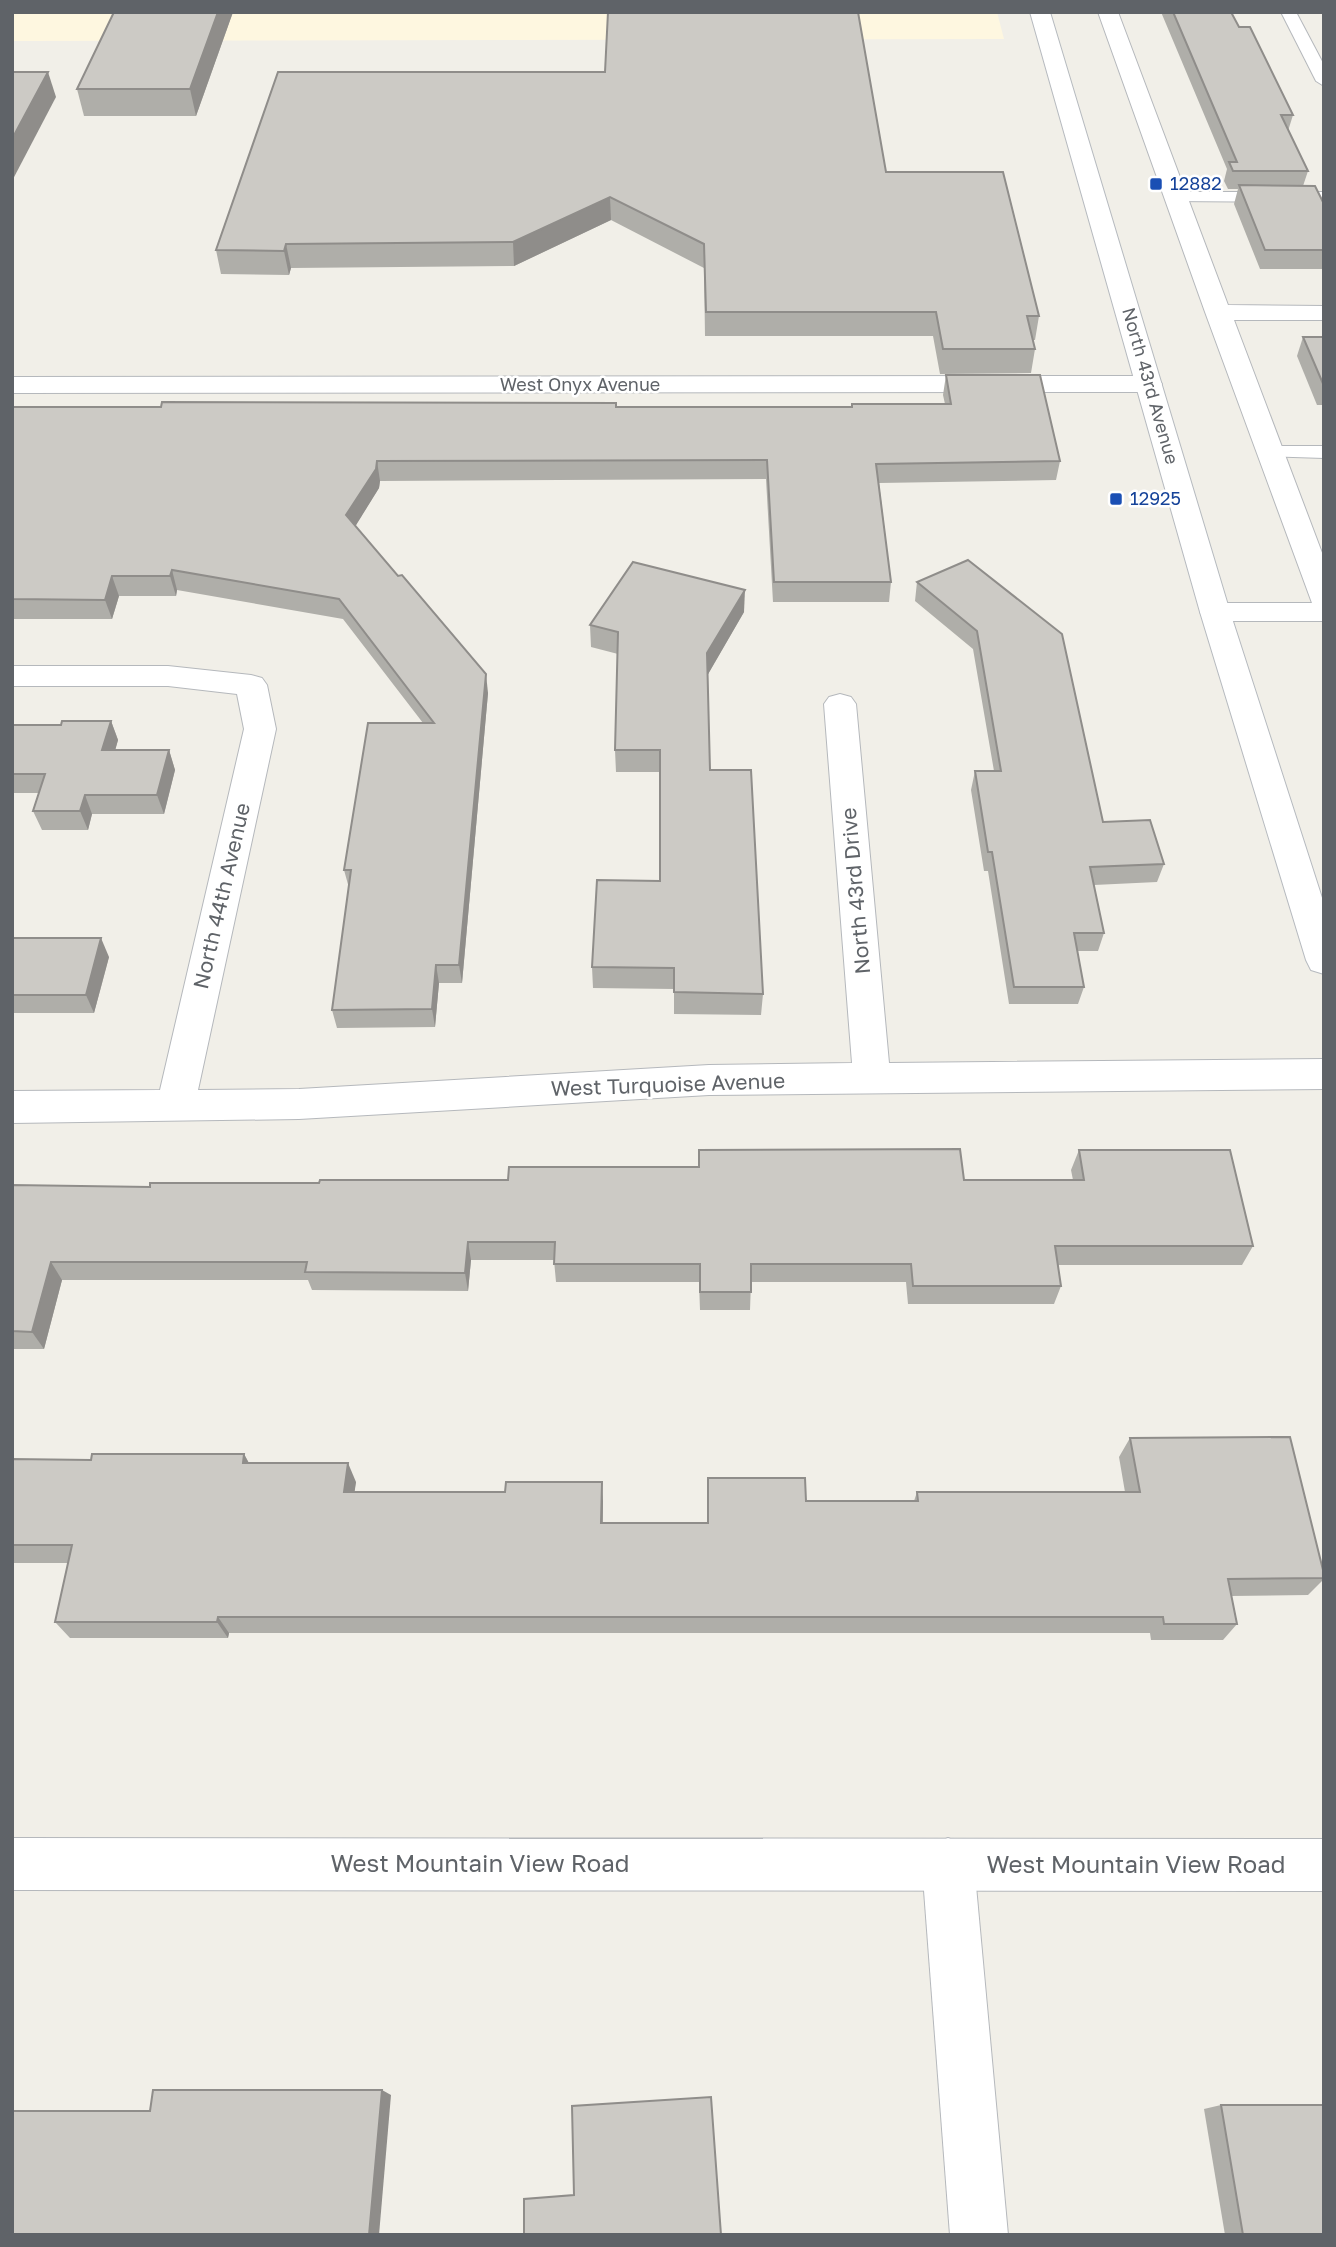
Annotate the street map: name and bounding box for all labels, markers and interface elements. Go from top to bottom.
place label: 12882 [1170,172,1222,194]
marker: 12882 [1148,176,1164,192]
street label: North 43rd Avenue [1118,305,1184,467]
street label: West Onyx Avenue [500,373,660,395]
place label: 12925 [1130,487,1181,509]
marker: 12925 [1108,491,1124,507]
street label: North 44th Avenue [187,800,255,991]
street label: North 43rd Drive [835,807,875,975]
street label: West Turquoise Avenue [550,1067,786,1101]
street label: West Mountain View Road [330,1848,630,1877]
street label: West Mountain View Road [986,1849,1286,1878]

